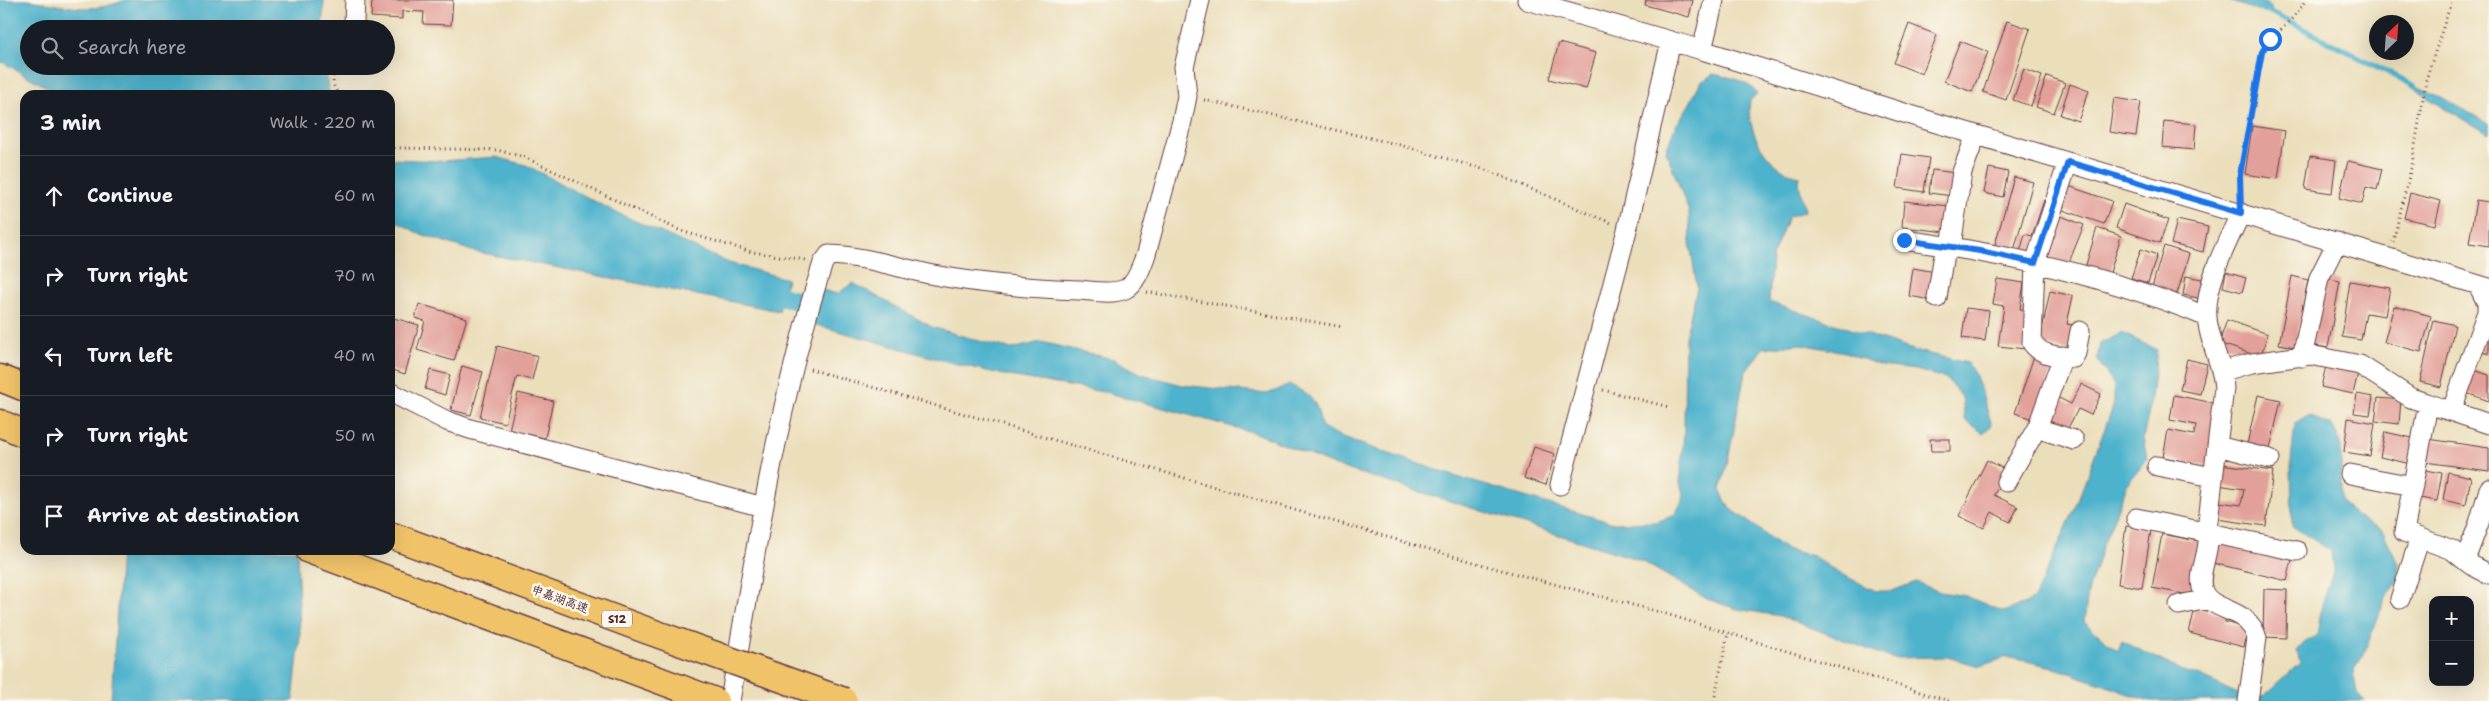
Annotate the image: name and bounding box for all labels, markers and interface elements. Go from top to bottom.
north arrow [2369,15,2414,60]
search box [20,20,395,75]
route start [2259,28,2282,51]
icon: search [38,34,66,62]
text: Search here [78,35,187,60]
text: 3 min [40,109,101,137]
text: Walk · 220 m [269,112,375,133]
icon: ahead [40,182,68,210]
text: Continue [87,183,173,208]
text: 60 m [334,185,375,206]
route end [1893,229,1916,252]
icon: right [40,262,68,290]
text: Turn right [87,263,188,288]
text: 70 m [334,265,375,286]
icon: left [40,342,68,370]
text: Turn left [87,343,173,368]
text: 40 m [333,345,375,366]
icon: right [40,422,68,450]
text: Turn right [87,423,188,448]
text: 50 m [335,425,375,446]
icon: arrive [40,502,68,530]
text: Arrive at destination [87,503,299,528]
street label: 申嘉湖高速 [529,581,591,617]
map controls [2429,596,2474,686]
button: + [2429,596,2474,641]
road number: S12 [602,610,632,628]
button: − [2429,641,2474,686]

